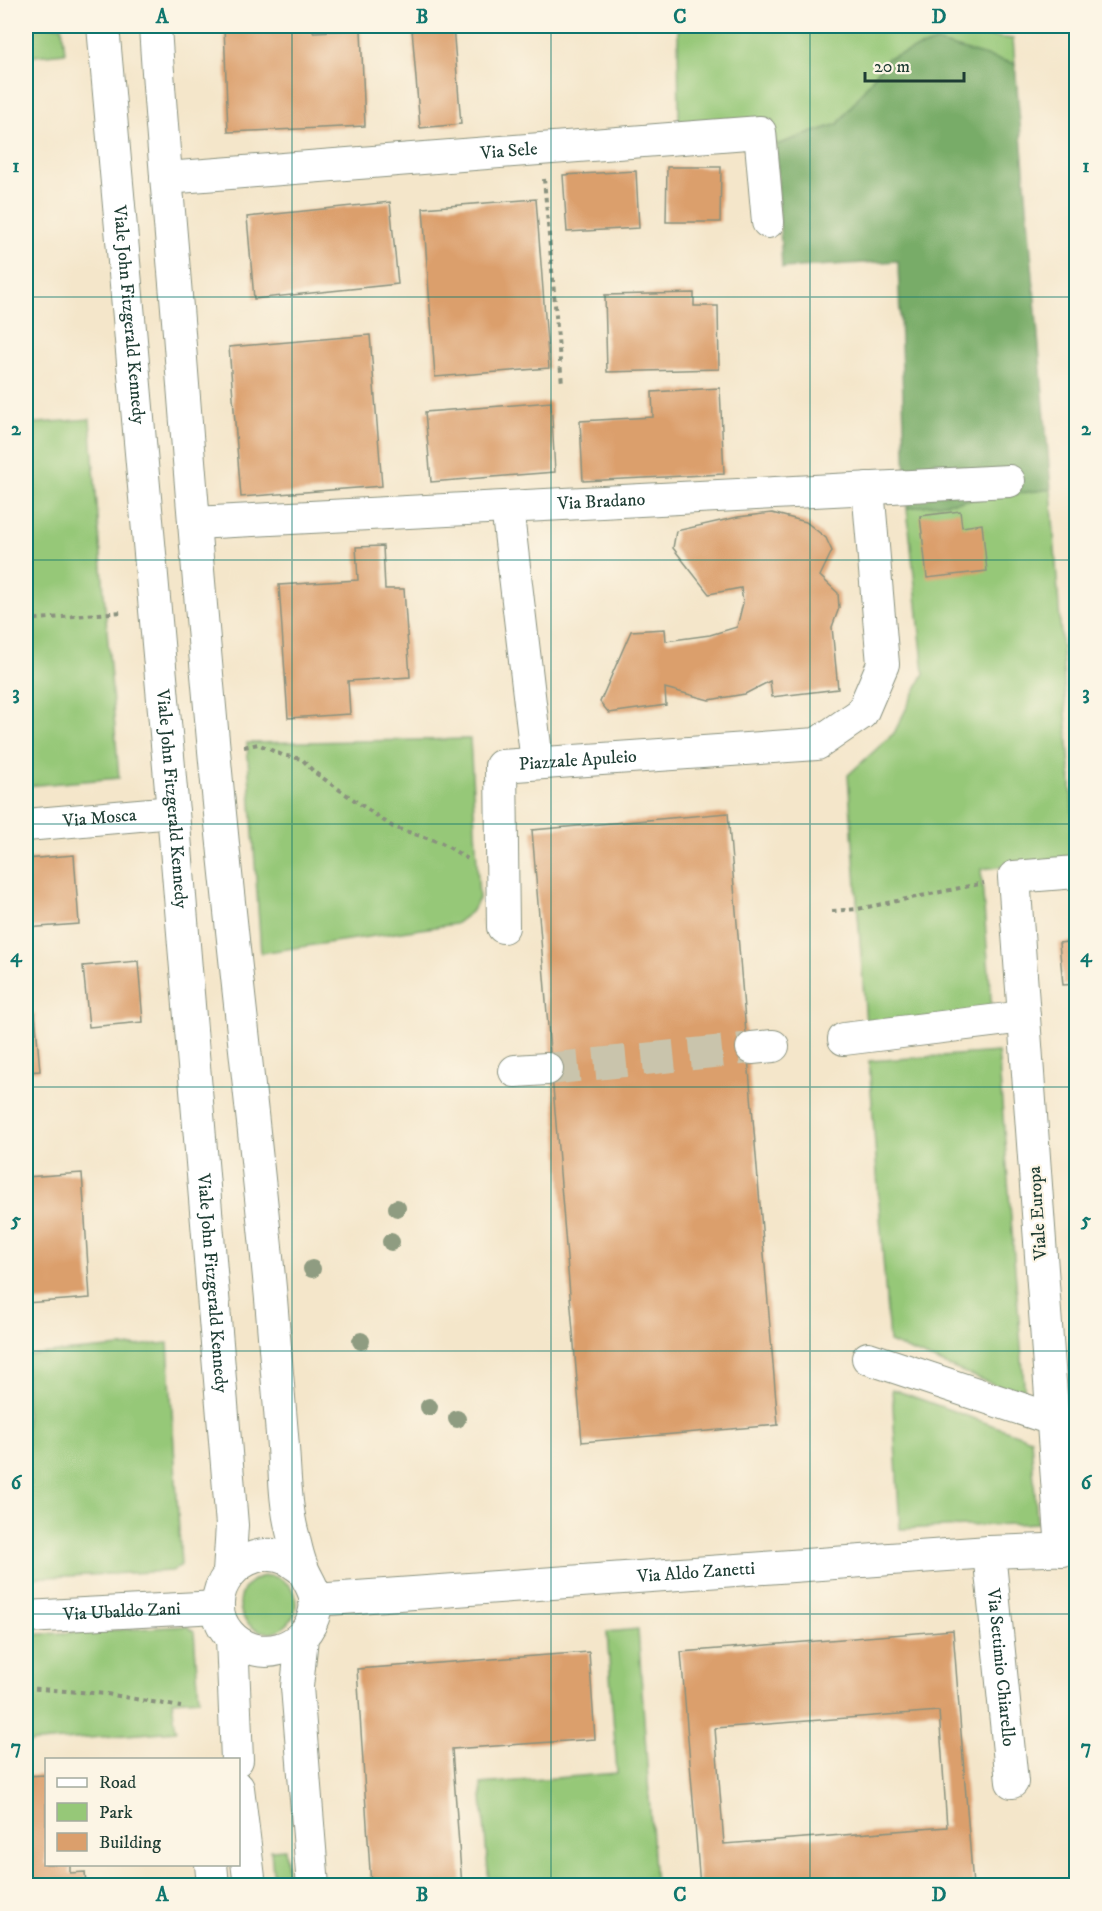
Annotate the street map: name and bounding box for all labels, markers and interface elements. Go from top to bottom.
text: A [155,5,170,30]
text: B [416,5,428,30]
text: C [673,5,687,30]
text: D [932,5,947,30]
scale bar [865,45,964,83]
text: 20 m [874,56,910,78]
street label: Via Sele [479,138,538,165]
text: 1 [12,154,20,179]
text: 1 [1082,154,1090,179]
street label: Viale John Fitzgerald Kennedy [108,203,149,426]
text: 2 [11,417,22,442]
text: 2 [1081,417,1092,442]
street label: Via Bradano [556,489,646,515]
text: 3 [12,681,20,706]
text: 3 [1082,681,1090,706]
street label: Viale John Fitzgerald Kennedy [151,687,192,910]
street label: Piazzale Apuleio [518,746,638,776]
street label: Via Mosca [61,804,138,833]
text: 4 [10,944,23,969]
text: 4 [1080,944,1093,969]
street label: Viale Europa [1024,1165,1052,1262]
street label: Viale John Fitzgerald Kennedy [192,1172,232,1394]
text: 5 [10,1208,21,1233]
text: 5 [1080,1208,1091,1233]
text: 6 [11,1471,23,1496]
text: 6 [1081,1471,1093,1496]
street label: Via Aldo Zanetti [635,1558,756,1588]
street label: Via Settimio Chiarello [982,1586,1019,1748]
street label: Via Ubaldo Zani [61,1598,181,1626]
text: 7 [11,1735,21,1760]
text: 7 [1081,1735,1091,1760]
legend [45,1758,240,1866]
text: Road [99,1772,136,1794]
text: Park [99,1802,133,1824]
text: Building [99,1832,161,1854]
text: A [155,1883,170,1908]
text: B [416,1883,428,1908]
text: C [673,1883,687,1908]
text: D [932,1883,947,1908]

